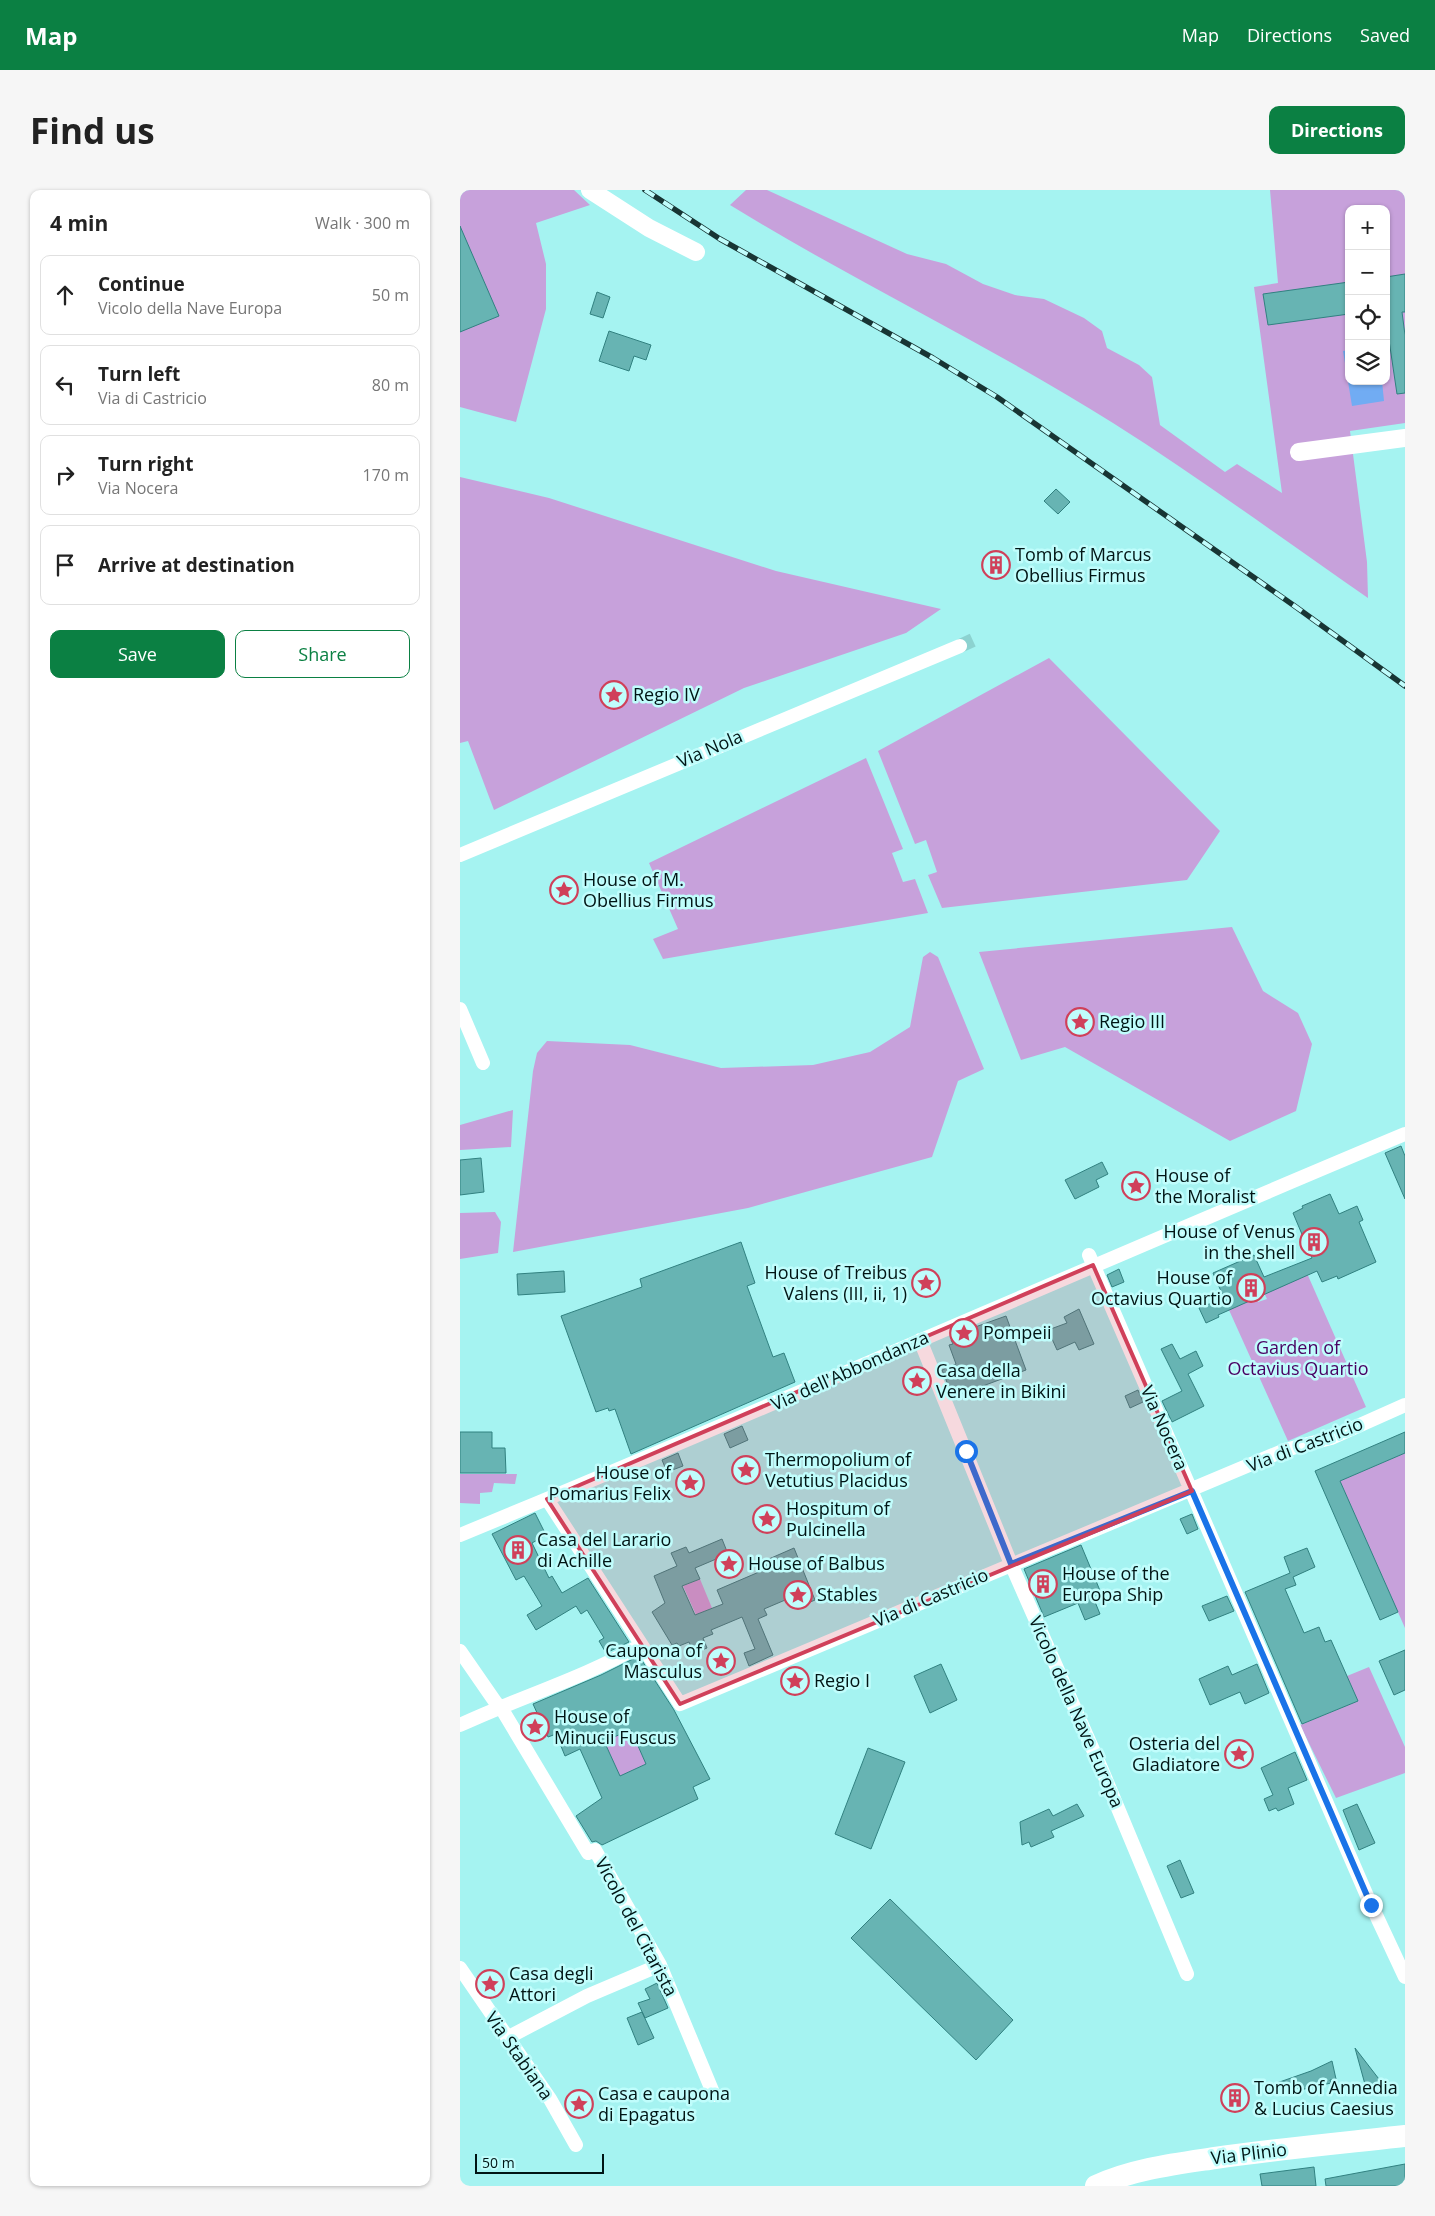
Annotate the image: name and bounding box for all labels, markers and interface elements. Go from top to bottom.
text: Map [25,19,77,52]
text: Map [1182,23,1219,47]
text: Directions [1247,23,1332,47]
text: Saved [1360,23,1410,47]
button: Directions [1269,106,1405,154]
text: Find us [30,107,155,154]
map controls [1345,205,1390,385]
button: + [1345,205,1390,250]
text: 4 min [50,209,108,237]
text: Walk · 300 m [315,212,410,234]
button: − [1345,250,1390,295]
text: Continue [98,271,185,297]
icon: ahead [51,281,79,309]
text: 50 m [372,284,409,306]
button: locate [1345,295,1390,340]
text: Vicolo della Nave Europa [98,297,282,319]
button: layers [1345,340,1390,385]
text: Turn left [98,361,180,387]
icon: left [51,371,79,399]
text: 80 m [372,374,409,396]
text: Via di Castricio [98,387,207,409]
text: Turn right [98,451,193,477]
icon: right [51,461,79,489]
text: 170 m [363,464,409,486]
text: Via Nocera [98,477,178,499]
place label: Tomb of Marcus Obellius Firmus [1015,542,1151,587]
building icon: Tomb of Marcus Obellius Firmus [981,550,1011,580]
icon: arrive [51,551,79,579]
text: Arrive at destination [98,552,295,578]
button: Save [50,630,225,678]
button: Share [235,630,410,678]
place icon: Regio IV [599,680,629,710]
place label: Regio IV [633,682,700,706]
street label: Via Nola [673,724,746,773]
place label: House of M. Obellius Firmus [583,867,714,912]
place icon: House of M. Obellius Firmus [549,875,579,905]
place icon: Regio III [1065,1007,1095,1037]
place label: Regio III [1099,1009,1165,1033]
place label: House of the Moralist [1155,1163,1256,1208]
place icon: House of the Moralist [1121,1171,1151,1201]
place label: House of Venus in the shell [1163,1219,1295,1264]
building icon: House of Venus in the shell [1299,1227,1329,1257]
place label: House of Treibus Valens (III, ii, 1) [764,1260,907,1305]
place label: House of Octavius Quartio [1091,1265,1233,1310]
place icon: House of Treibus Valens (III, ii, 1) [911,1268,941,1298]
building icon: House of Octavius Quartio [1236,1273,1266,1303]
place icon: Pompeii [949,1318,979,1348]
place label: Pompeii [983,1320,1052,1344]
street label: Via dell'Abbondanza [767,1325,932,1416]
park label: Garden of Octavius Quartio [1227,1335,1369,1380]
place label: Casa della Venere in Bikini [936,1358,1066,1403]
place icon: Casa della Venere in Bikini [902,1366,932,1396]
street label: Via Nocera [1136,1381,1194,1474]
street label: Via di Castricio [1243,1411,1366,1477]
route start [955,1440,978,1463]
place label: Thermopolium of Vetutius Placidus [765,1447,912,1492]
place icon: Thermopolium of Vetutius Placidus [731,1455,761,1485]
place label: House of Pomarius Felix [549,1460,672,1505]
place icon: House of Pomarius Felix [675,1468,705,1498]
place label: Hospitum of Pulcinella [786,1496,891,1541]
place icon: Hospitum of Pulcinella [752,1504,782,1534]
place label: Casa del Larario di Achille [537,1527,671,1572]
building icon: Casa del Larario di Achille [503,1535,533,1565]
place icon: House of Balbus [714,1549,744,1579]
place label: House of Balbus [748,1551,885,1575]
place label: House of the Europa Ship [1062,1561,1170,1606]
street label: Via di Castricio [870,1562,992,1632]
building icon: House of the Europa Ship [1028,1569,1058,1599]
place icon: Stables [783,1580,813,1610]
place label: Stables [817,1582,878,1606]
street label: Vicolo della Nave Europa [1024,1612,1130,1811]
place label: Caupona of Masculus [605,1638,703,1683]
place icon: Caupona of Masculus [706,1646,736,1676]
place icon: Regio I [780,1666,810,1696]
place label: Regio I [814,1668,870,1692]
place label: House of Minucii Fuscus [554,1704,676,1749]
place icon: House of Minucii Fuscus [520,1712,550,1742]
place label: Osteria del Gladiatore [1129,1731,1220,1776]
place icon: Osteria del Gladiatore [1224,1739,1254,1769]
street label: Vicolo del Citarista [590,1853,684,2000]
route end [1360,1894,1383,1917]
place label: Casa degli Attori [509,1961,594,2006]
place icon: Casa degli Attori [475,1969,505,1999]
street label: Via Stabiana [480,2006,559,2104]
place label: Tomb of Annedia & Lucius Caesius [1254,2075,1398,2120]
place label: Casa e caupona di Epagatus [598,2081,730,2126]
building icon: Tomb of Annedia & Lucius Caesius [1220,2083,1250,2113]
place icon: Casa e caupona di Epagatus [564,2089,594,2119]
street label: Via Plinio [1210,2136,1288,2170]
scale bar [475,2151,604,2174]
text: 50 m [482,2153,515,2172]

